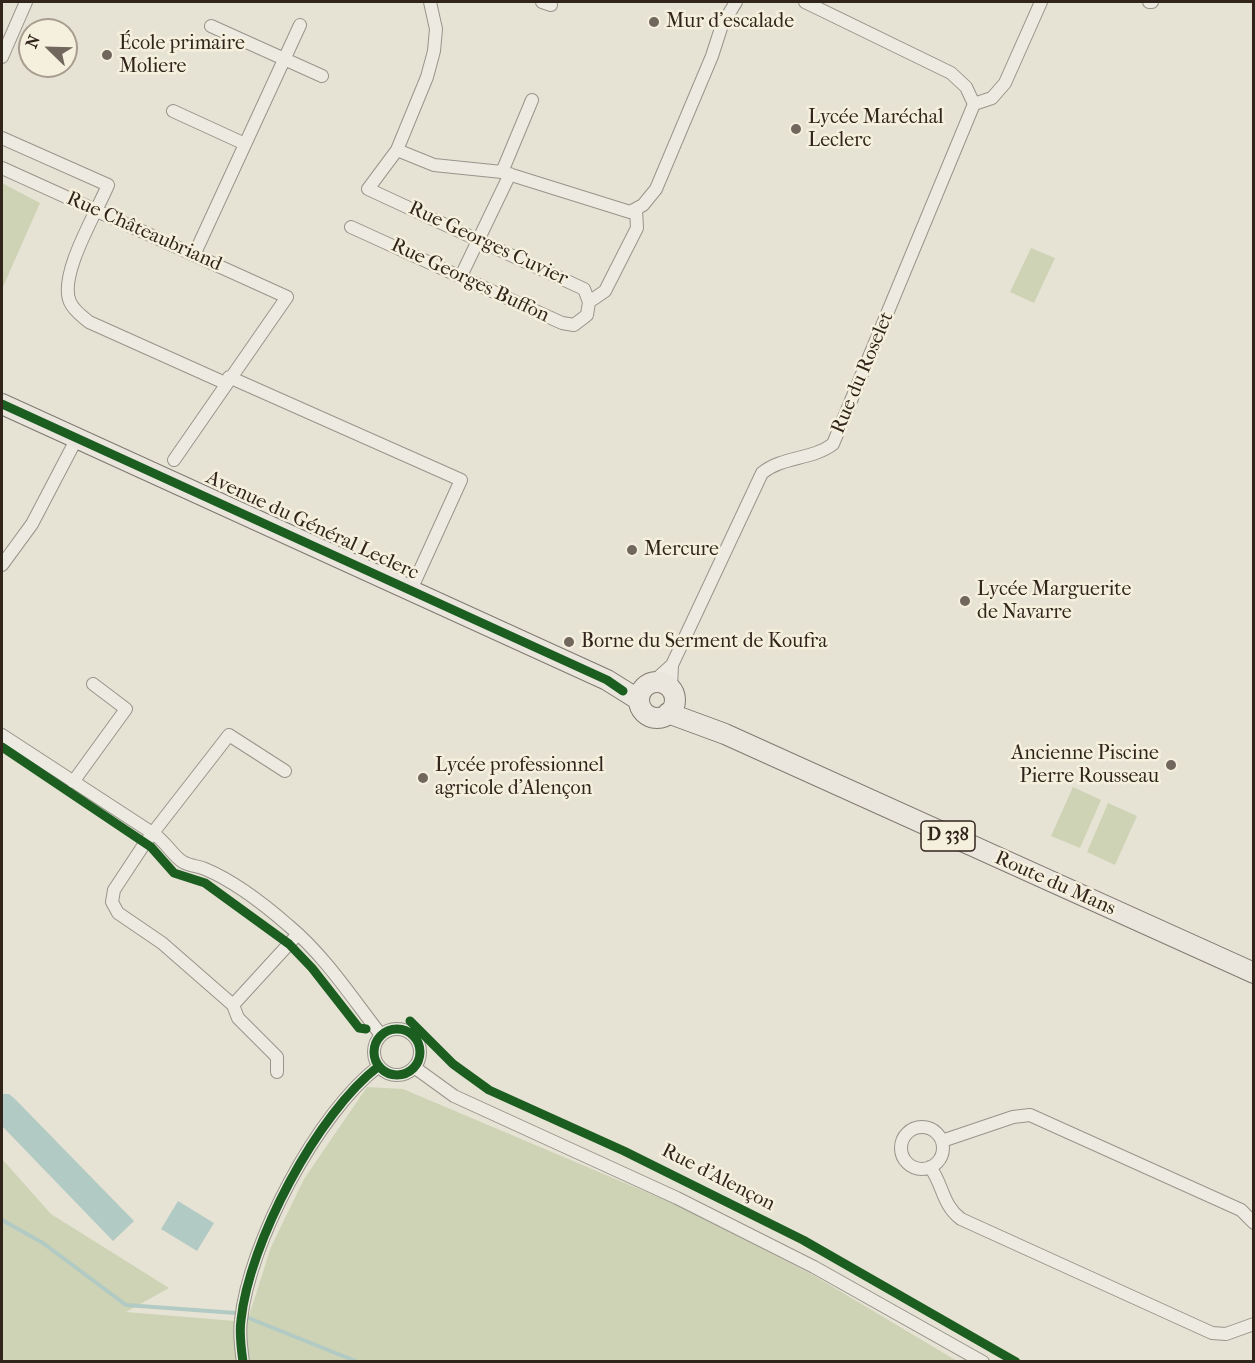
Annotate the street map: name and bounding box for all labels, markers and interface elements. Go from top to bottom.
place label: Mur d'escalade [666,10,794,34]
marker: Mur d'escalade [647,15,661,29]
north arrow [18,18,78,78]
text: N [22,32,44,51]
place label: École primaire Moliere [119,32,245,79]
marker: École primaire Moliere [100,48,114,62]
place label: Lycée Maréchal Leclerc [808,106,943,153]
marker: Lycée Maréchal Leclerc [789,122,803,136]
street label: Rue Châteaubriand [63,187,225,277]
street label: Rue Georges Cuvier [404,197,572,291]
street label: Rue Georges Buffon [387,234,553,328]
street label: Rue du Roselet [827,308,899,438]
street label: Avenue du Général Leclerc [202,466,422,586]
place label: Mercure [644,538,719,562]
marker: Mercure [625,543,639,557]
place label: Lycée Marguerite de Navarre [977,578,1131,625]
marker: Lycée Marguerite de Navarre [958,594,972,608]
place label: Borne du Serment de Koufra [581,630,828,654]
marker: Borne du Serment de Koufra [562,635,576,649]
place label: Ancienne Piscine Pierre Rousseau [1011,742,1159,789]
place label: Lycée professionnel agricole d'Alençon [435,754,604,801]
marker: Ancienne Piscine Pierre Rousseau [1164,758,1178,772]
marker: Lycée professionnel agricole d'Alençon [416,771,430,785]
road number: D 338 [921,821,975,851]
street label: Route du Mans [991,847,1119,921]
street label: Rue d'Alençon [657,1139,779,1217]

